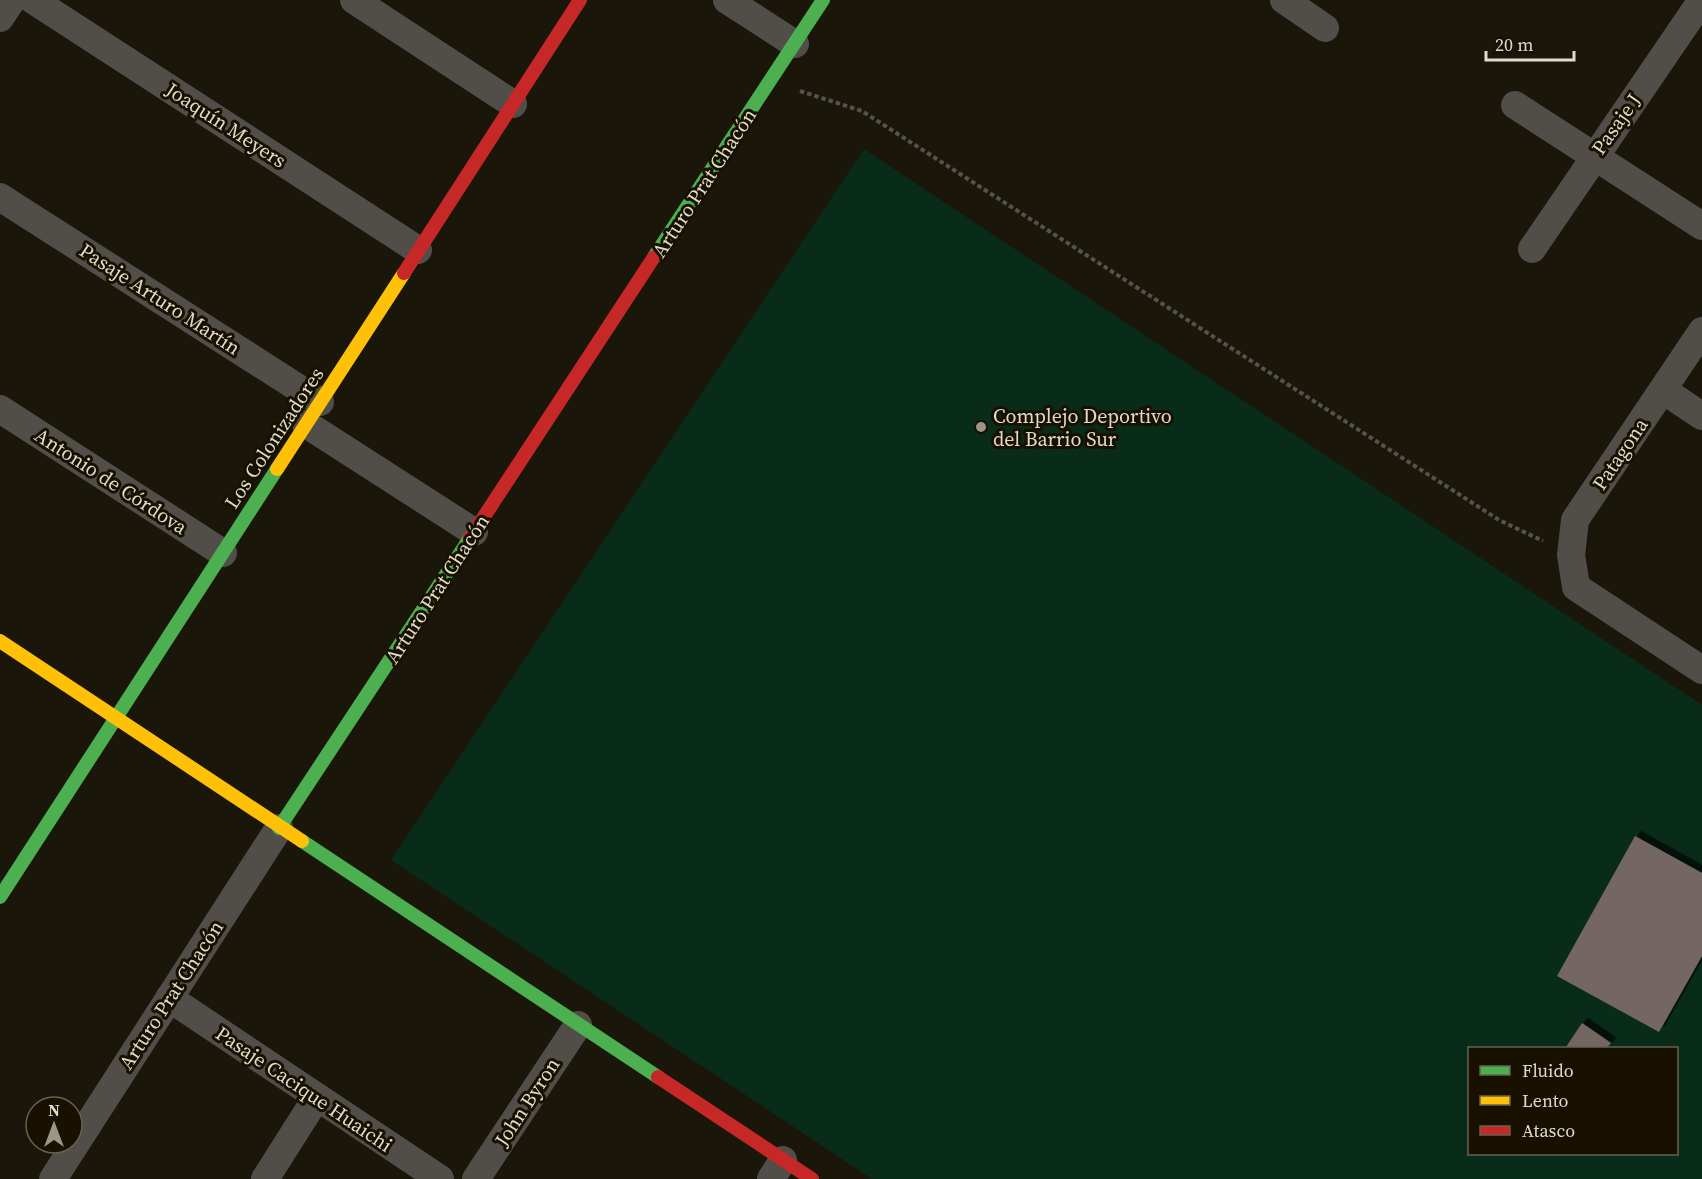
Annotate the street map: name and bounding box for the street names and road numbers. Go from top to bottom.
street label: Joaquín Meyers [159,75,292,174]
street label: Pasaje J [1585,88,1647,160]
street label: Arturo Prat Chacón [645,103,763,263]
street label: Pasaje Arturo Martín [74,236,246,362]
street label: Los Colonizadores [218,362,330,514]
street label: Patagona [1585,412,1655,496]
street label: Antonio de Córdova [29,421,193,541]
street label: Arturo Prat Chacón [378,509,496,669]
street label: Arturo Prat Chacón [112,915,230,1075]
street label: Pasaje Cacique Huaichi [210,1019,398,1159]
street label: John Byron [487,1052,566,1153]

